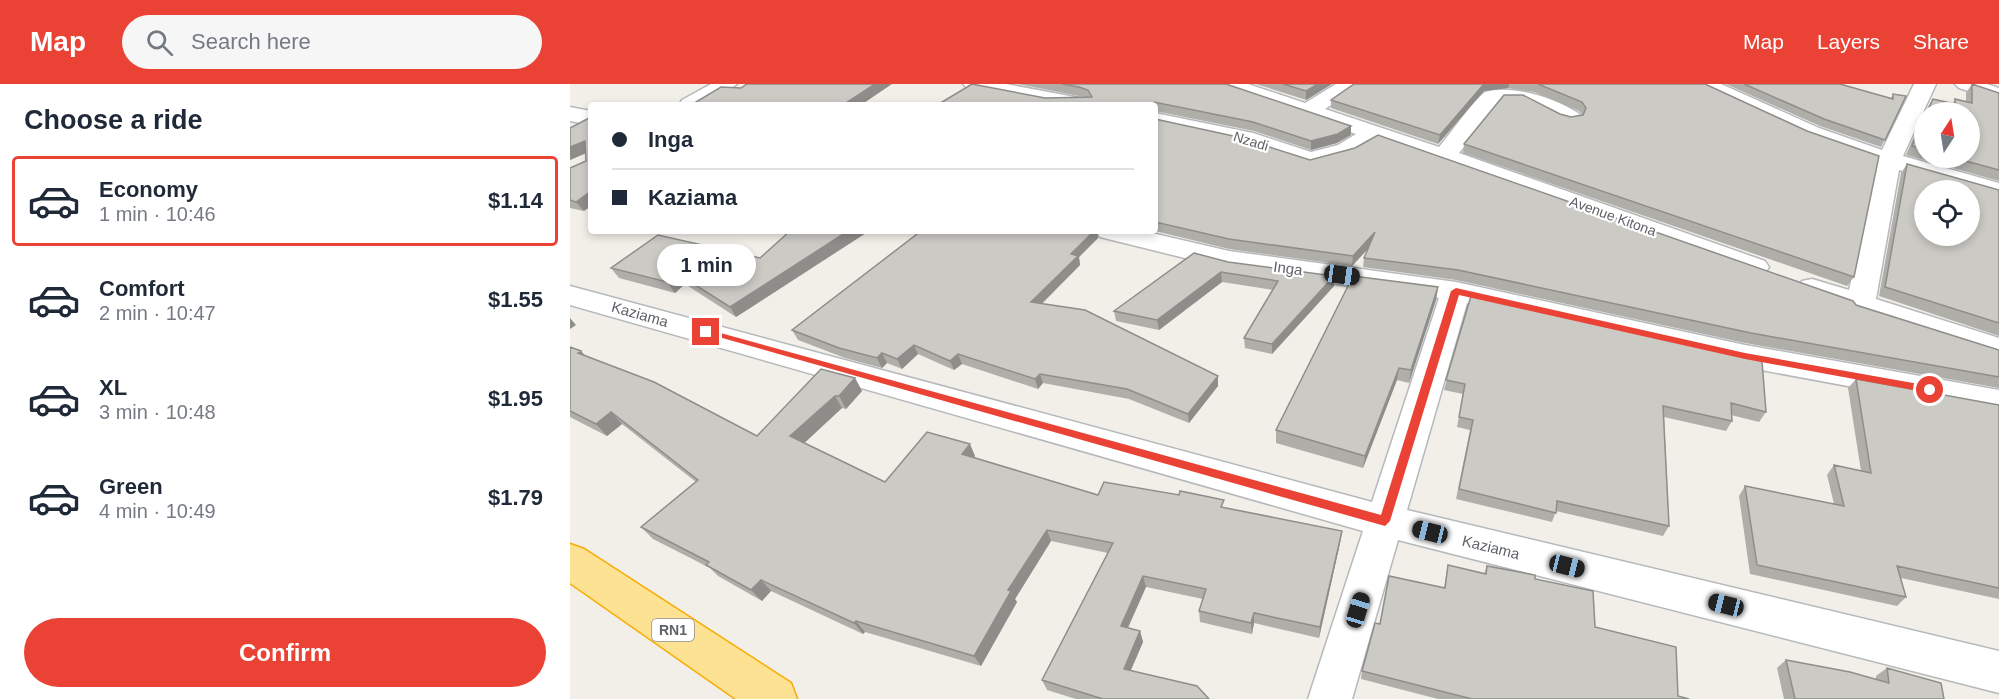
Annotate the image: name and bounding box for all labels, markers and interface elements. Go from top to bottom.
search box [122,15,542,69]
text: Map [30,26,86,57]
icon: search [143,26,176,59]
text: Search here [191,29,311,54]
text: Map [1743,30,1784,53]
text: Layers [1817,30,1880,53]
text: Share [1913,30,1969,53]
north arrow [1914,102,1980,168]
map controls [1914,102,1980,246]
text: Choose a ride [24,105,203,135]
text: Inga [648,127,693,152]
street label: Nzadi [1232,128,1270,154]
icon: car [27,174,81,228]
text: Economy [99,177,198,202]
button: locate [1914,180,1980,246]
text: Kaziama [648,185,737,210]
text: $1.14 [488,188,543,213]
street label: Avenue Kitona [1568,193,1659,239]
text: 1 min · 10:46 [99,203,216,225]
callout: 1 min [656,245,756,287]
text: 1 min [680,254,733,276]
street label: Inga [1272,258,1304,279]
car [1323,264,1361,286]
icon: car [27,273,81,327]
text: Comfort [99,276,185,301]
text: $1.55 [488,287,543,312]
street label: Kaziama [610,298,671,330]
text: 2 min · 10:47 [99,302,216,324]
route end [692,318,719,345]
icon: car [27,372,81,426]
text: XL [99,375,127,400]
route start [1916,376,1943,403]
text: $1.95 [488,386,543,411]
text: 3 min · 10:48 [99,401,216,423]
icon: car [27,471,81,525]
text: Green [99,474,163,499]
text: $1.79 [488,485,543,510]
text: 4 min · 10:49 [99,500,216,522]
car [1410,519,1450,545]
street label: Kaziama [1461,532,1522,562]
car [1547,553,1587,579]
car [1344,590,1372,630]
car [1706,592,1746,618]
button: Confirm [24,618,546,687]
road number: RN1 [652,619,694,641]

